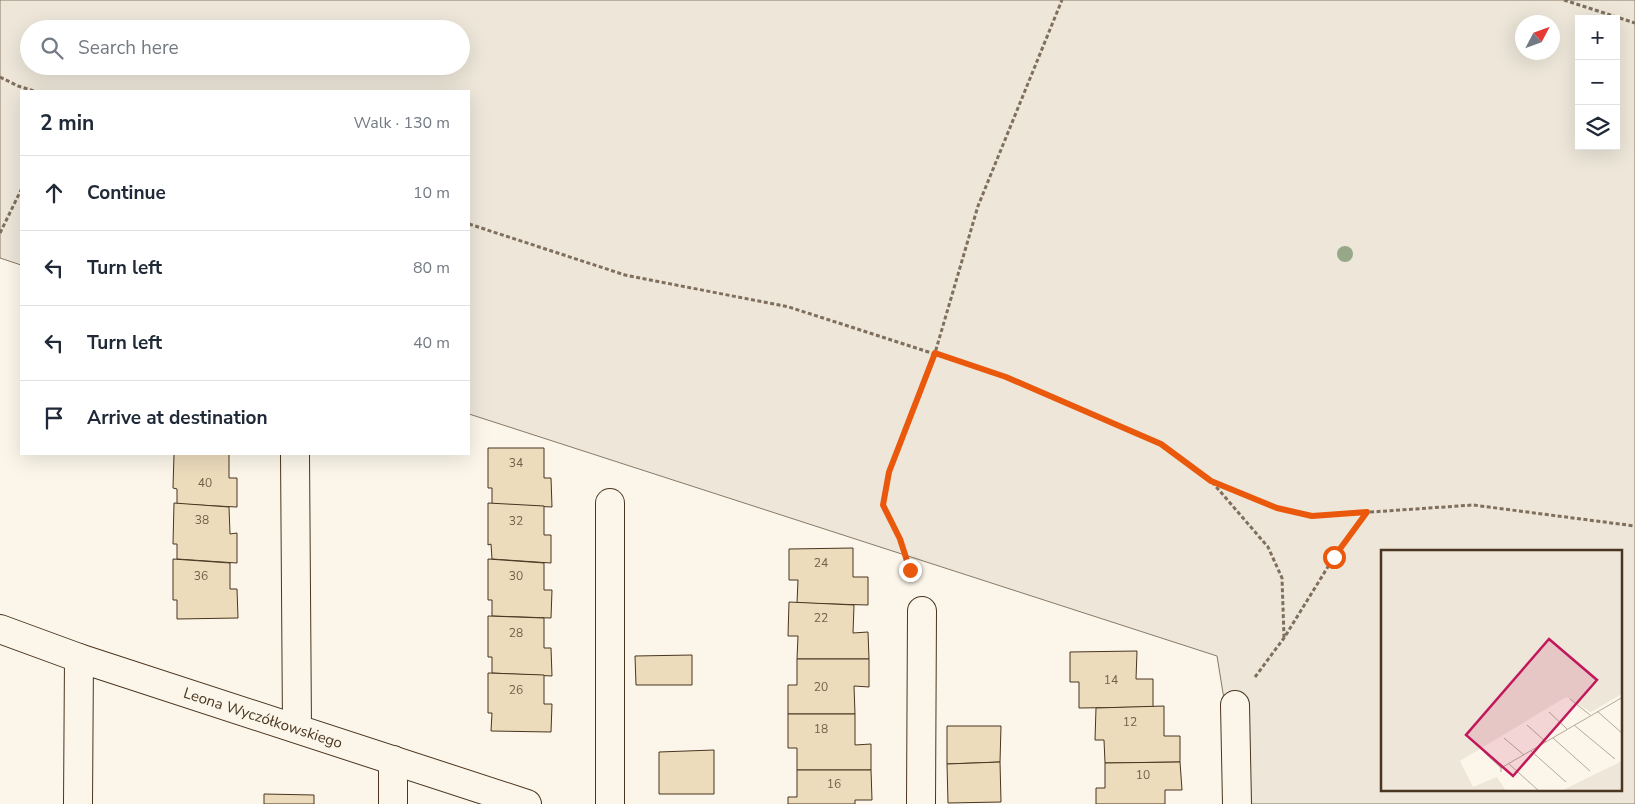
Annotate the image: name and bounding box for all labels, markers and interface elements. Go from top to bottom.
north arrow [1515,15,1560,60]
map controls [1575,15,1620,150]
button: + [1575,15,1620,60]
search box [20,20,470,75]
icon: search [38,34,66,62]
text: Search here [78,35,179,61]
button: − [1575,60,1620,105]
button: layers [1575,105,1620,150]
text: 2 min [40,109,94,137]
text: Walk · 130 m [354,112,450,134]
icon: ahead [40,179,68,207]
text: Continue [87,180,166,206]
text: 10 m [413,182,450,204]
icon: left [40,254,68,282]
text: Turn left [87,255,162,281]
text: 80 m [413,257,450,279]
icon: left [40,329,68,357]
text: Turn left [87,330,162,356]
text: 40 m [413,332,450,354]
icon: arrive [40,404,68,432]
text: Arrive at destination [87,405,268,431]
house number: 34 [509,455,523,471]
house number: 40 [198,475,212,491]
house number: 38 [195,512,209,528]
house number: 32 [509,513,523,529]
route start [1323,546,1346,569]
inset map [1381,550,1622,792]
house number: 24 [814,555,828,571]
route end [899,559,922,582]
house number: 36 [194,568,208,584]
house number: 30 [509,568,523,584]
house number: 22 [814,610,828,626]
house number: 28 [509,625,523,641]
house number: 14 [1104,672,1118,688]
house number: 20 [814,679,828,695]
house number: 26 [509,682,523,698]
street label: Leona Wyczółkowskiego [181,683,345,753]
house number: 12 [1123,714,1137,730]
house number: 18 [814,721,828,737]
house number: 10 [1136,767,1150,783]
house number: 16 [827,776,841,792]

